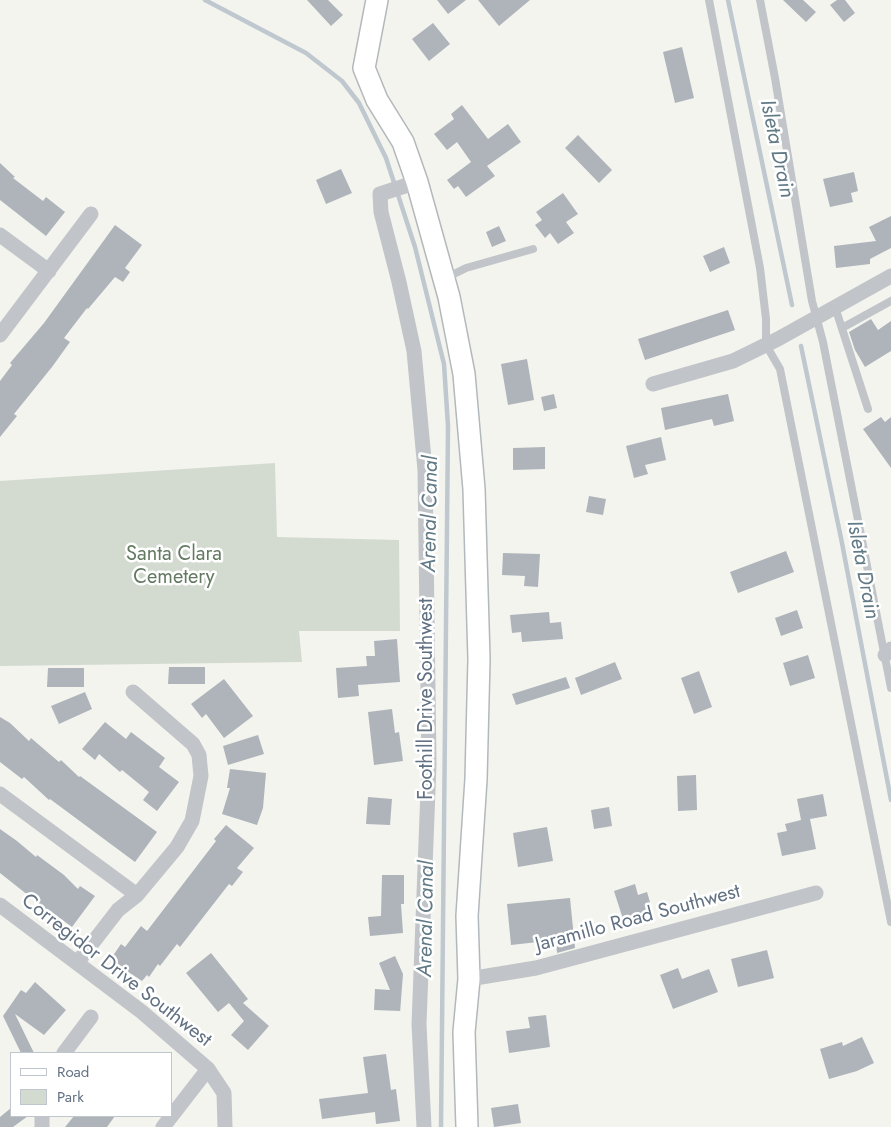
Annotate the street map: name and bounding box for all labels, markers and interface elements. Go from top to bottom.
water label: Isleta Drain [753,98,799,200]
water label: Arenal Canal [417,456,445,572]
water label: Isleta Drain [840,519,884,621]
park label: Santa Clara Cemetery [126,543,222,590]
street label: Foothill Drive Southwest [415,598,439,800]
water label: Arenal Canal [413,861,441,977]
street label: Jaramillo Road Southwest [533,880,743,958]
street label: Corregidor Drive Southwest [16,889,216,1053]
legend [10,1052,172,1117]
text: Road [57,1061,89,1083]
text: Park [57,1086,84,1108]

